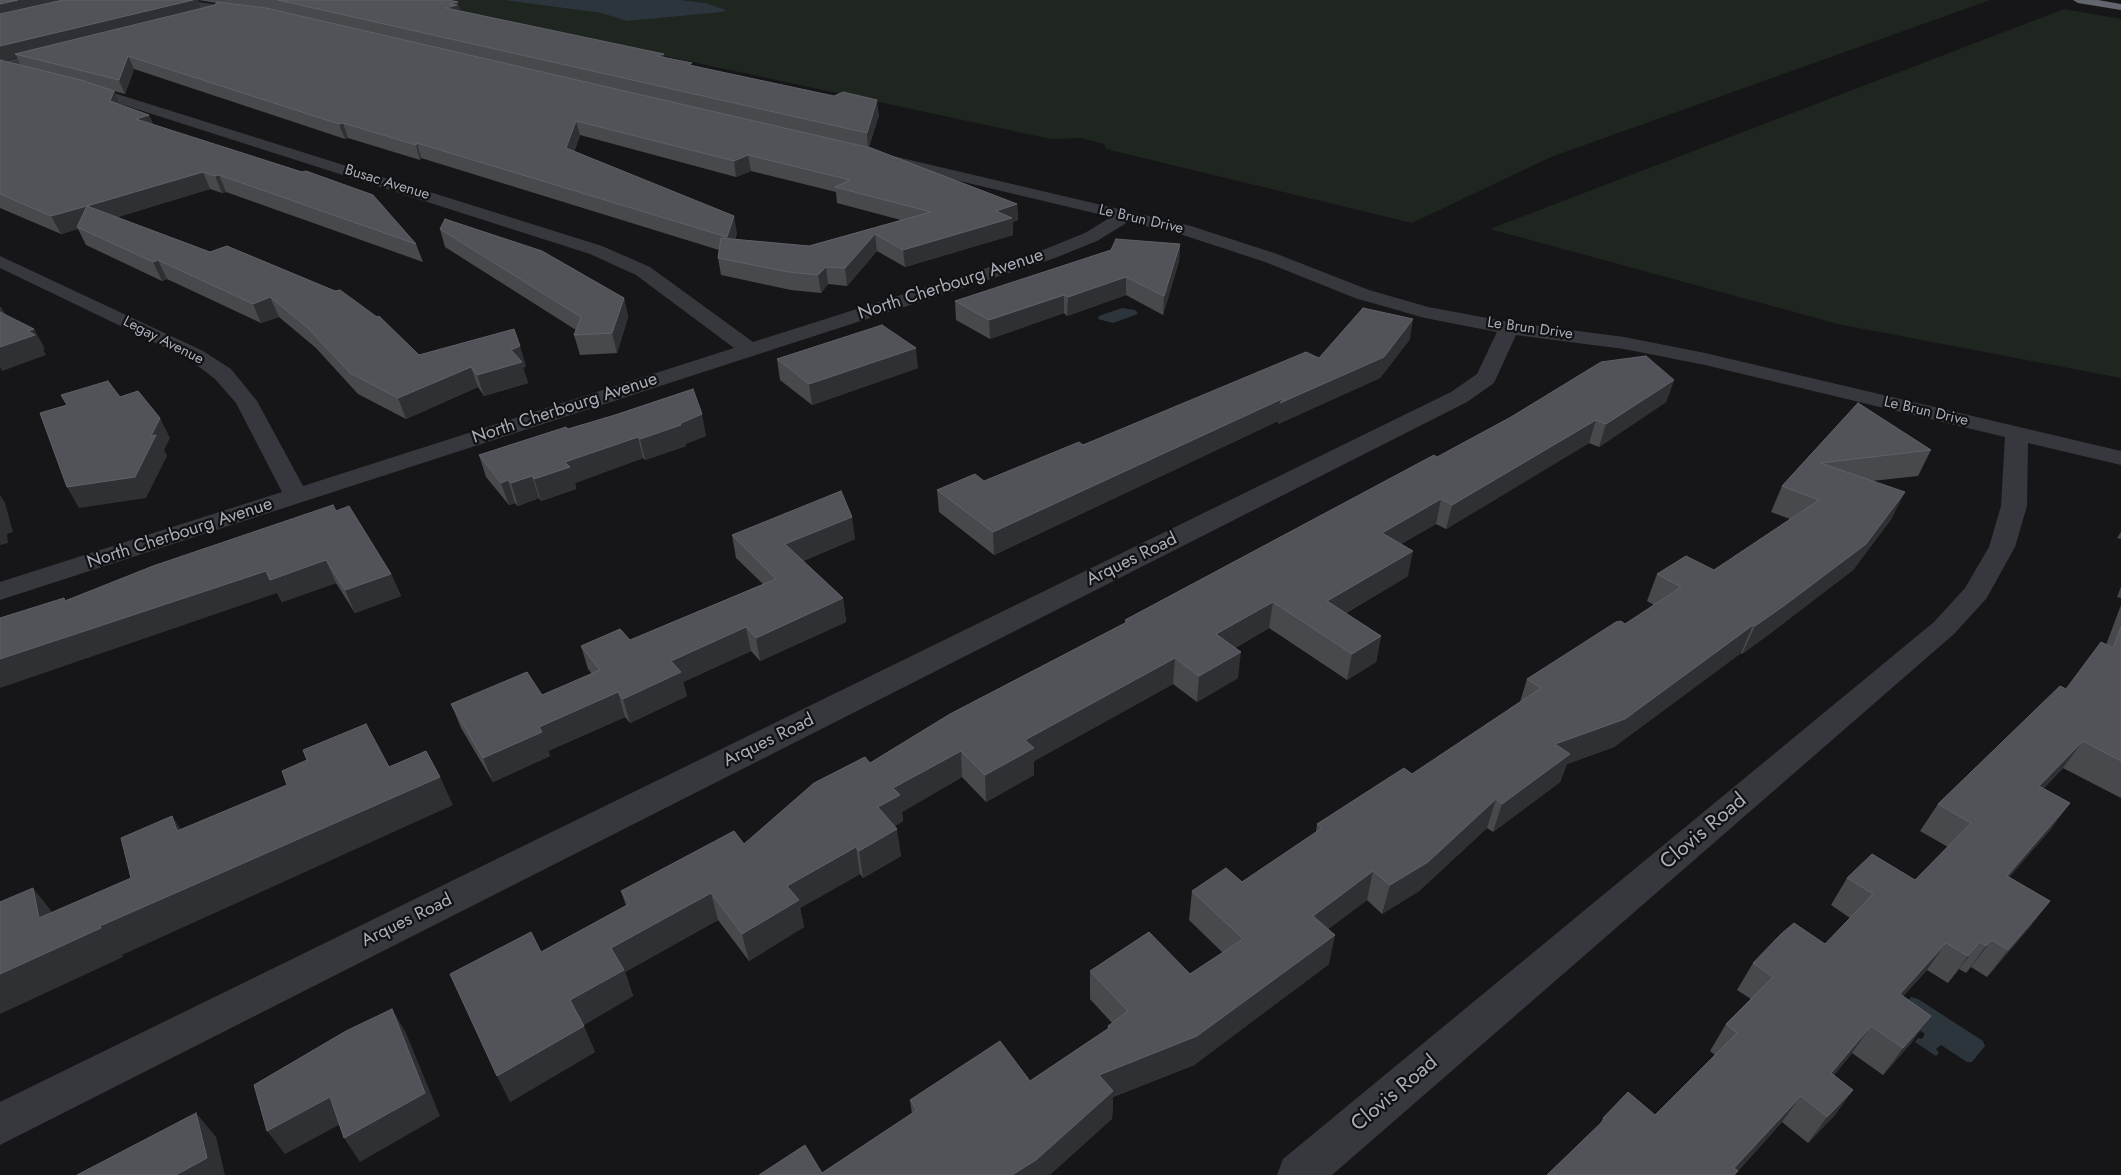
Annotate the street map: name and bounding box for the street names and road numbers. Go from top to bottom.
street label: Busac Avenue [342,162,432,204]
street label: Le Brun Drive [1097,202,1185,238]
street label: North Cherbourg Avenue [856,245,1046,325]
street label: Legay Avenue [120,313,206,369]
street label: Le Brun Drive [1486,314,1574,344]
street label: North Cherbourg Avenue [470,369,660,449]
street label: Le Brun Drive [1882,394,1970,430]
street label: North Cherbourg Avenue [85,494,275,574]
street label: Arques Road [1083,529,1181,591]
street label: Arques Road [720,710,818,772]
street label: Clovis Road [1656,789,1752,875]
street label: Arques Road [358,890,456,952]
street label: Clovis Road [1347,1051,1443,1137]

